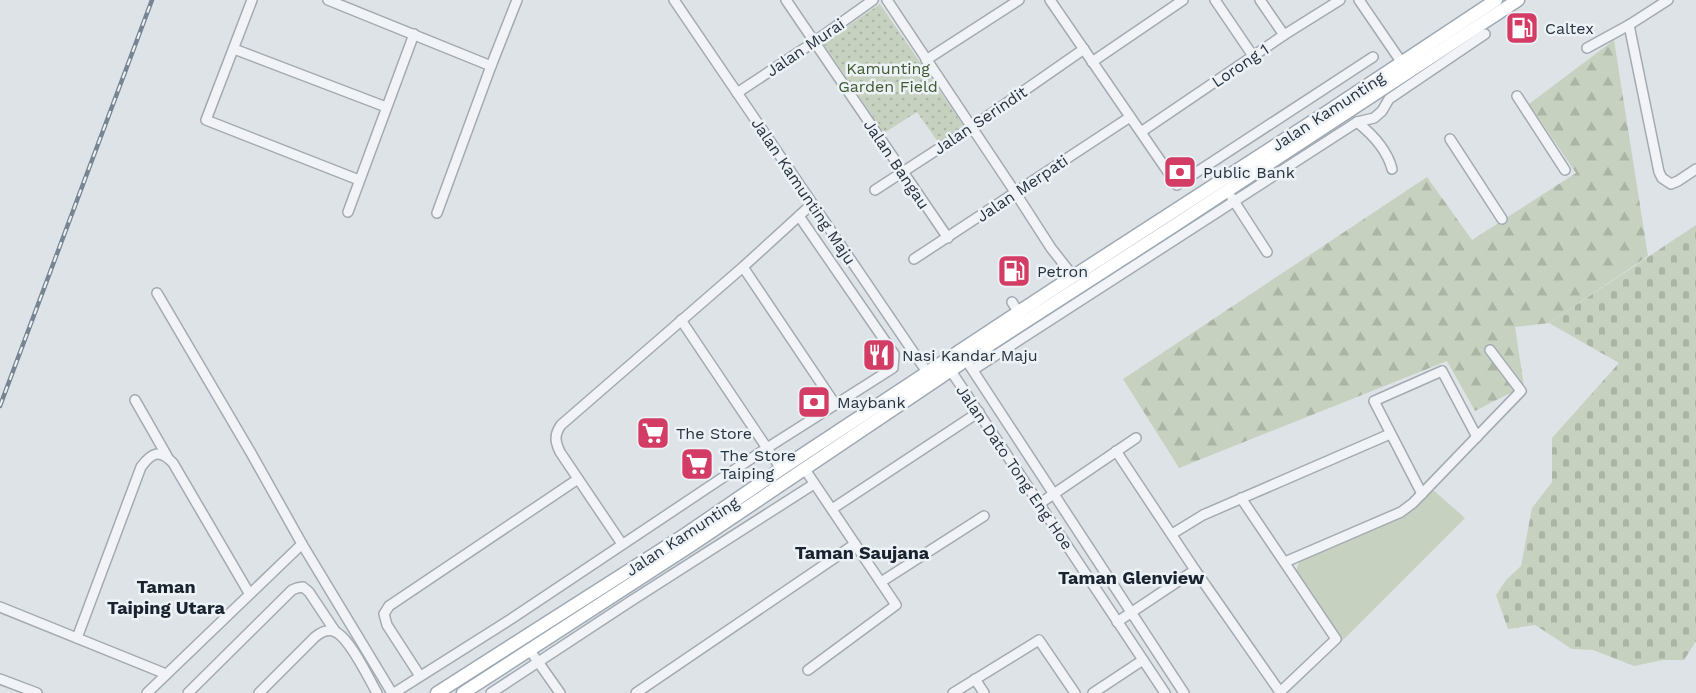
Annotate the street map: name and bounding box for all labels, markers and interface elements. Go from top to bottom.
fuel station icon: Caltex [1504,10,1540,46]
street label: Jalan Murai [763,14,848,81]
place label: Caltex [1545,19,1594,38]
street label: Lorong 1 [1208,39,1272,91]
park label: Kamunting Garden Field [838,59,938,96]
street label: Jalan Kamunting [1268,68,1389,155]
street label: Jalan Serindit [930,82,1031,159]
street label: Jalan Kamunting Maju [747,114,860,268]
street label: Jalan Bangau [860,116,934,213]
street label: Jalan Merpati [973,151,1072,226]
bank icon: Public Bank [1162,154,1198,190]
place label: Public Bank [1203,163,1295,182]
fuel station icon: Petron [996,253,1032,289]
place label: Petron [1037,262,1088,281]
restaurant icon: Nasi Kandar Maju [861,337,897,373]
place label: Nasi Kandar Maju [902,346,1038,365]
street label: Jalan Dato Tong Eng Hoe [952,381,1077,553]
bank icon: Maybank [796,384,832,420]
place label: Maybank [837,393,905,412]
supermarket icon: The Store [635,415,671,451]
place label: The Store [676,424,752,443]
supermarket icon: The Store Taiping [679,446,715,482]
place label: The Store Taiping [720,446,796,483]
street label: Jalan Kamunting [622,493,743,580]
district label: Taman Saujana [795,542,930,563]
district label: Taman Glenview [1058,567,1205,588]
district label: Taman Taiping Utara [107,576,226,618]

